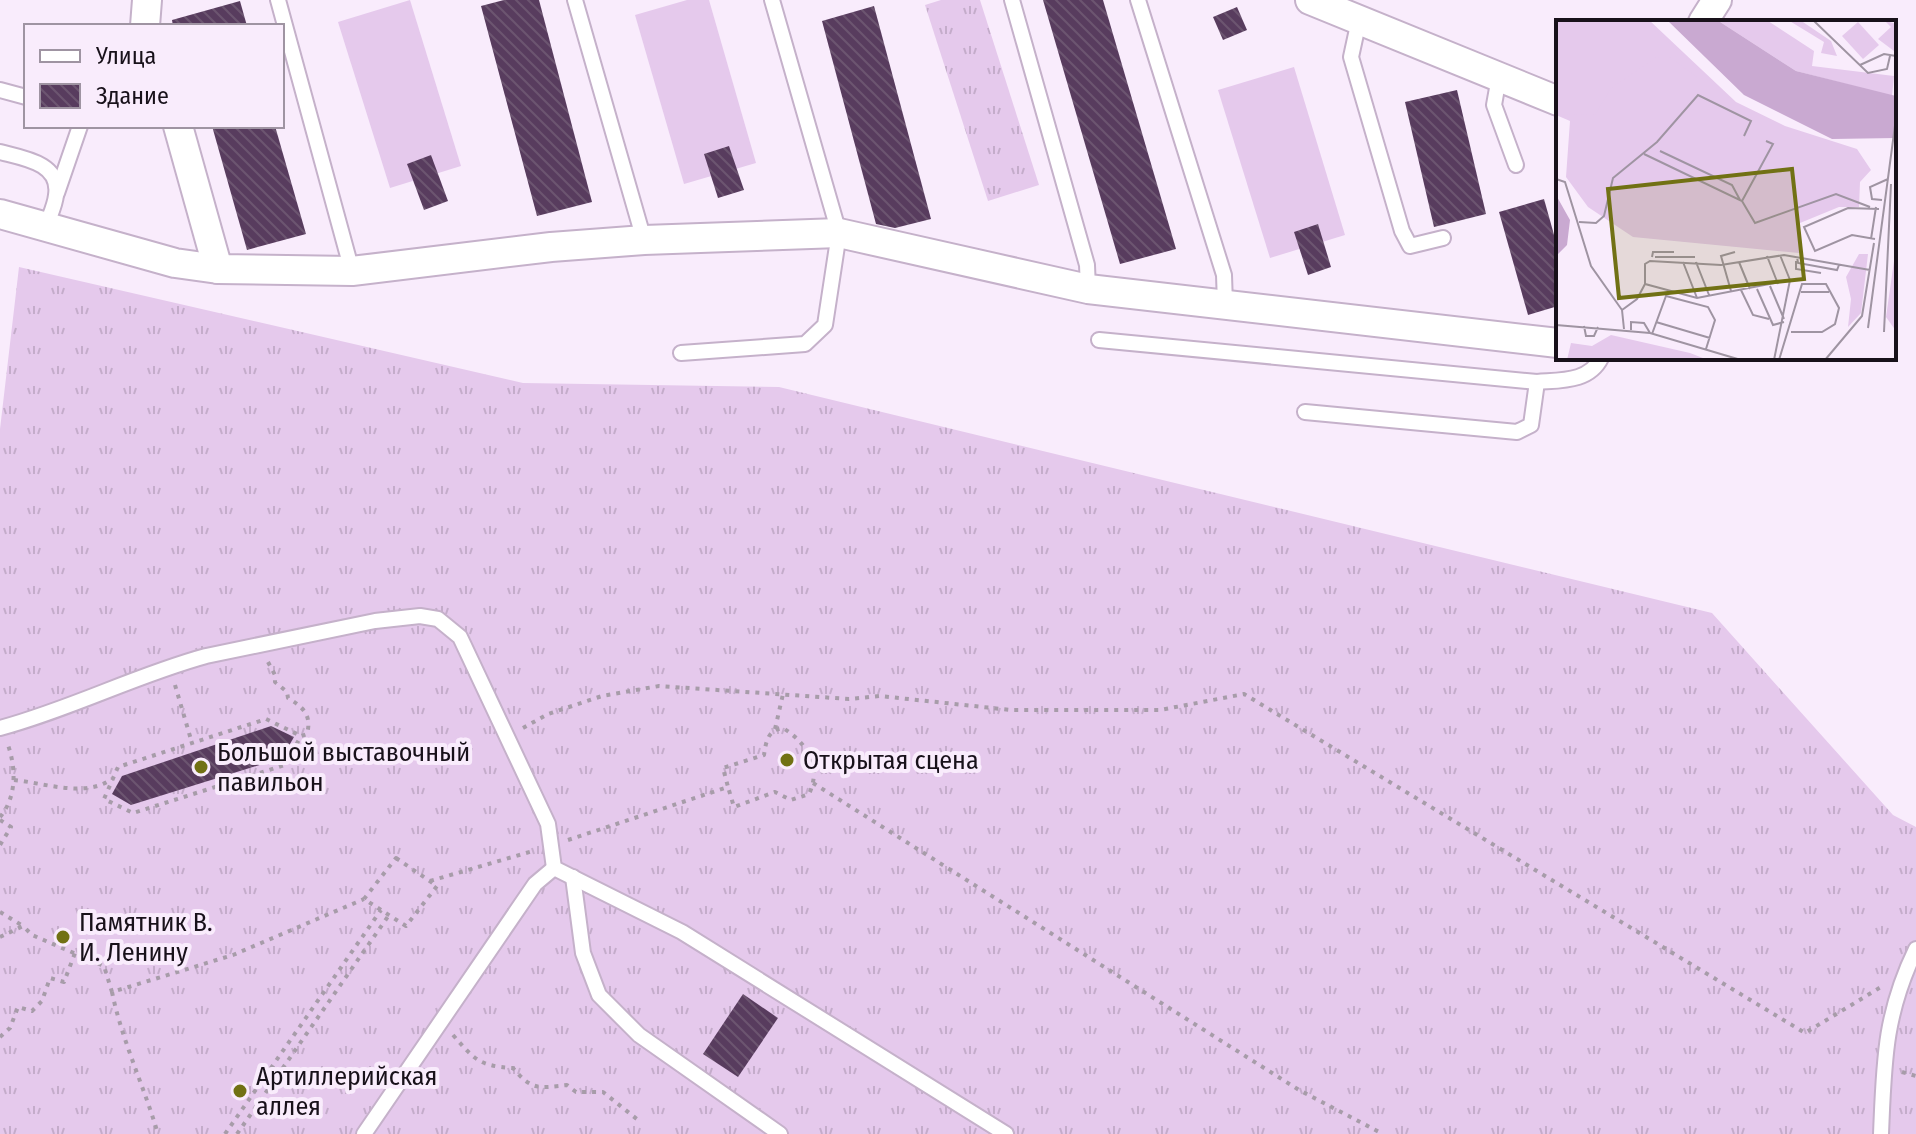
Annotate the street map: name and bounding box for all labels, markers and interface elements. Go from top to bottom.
inset map [1556,20,1896,360]
legend [24,24,284,128]
text: Улица [95,42,156,70]
text: Здание [96,82,169,110]
place label: Большой выставочный павильон [217,737,470,798]
place label: Открытая сцена [803,745,979,776]
marker: Открытая сцена [778,751,796,769]
marker: Большой выставочный павильон [192,758,210,776]
place label: Памятник В. И. Ленину [79,907,213,968]
marker: Памятник В. И. Ленину [54,928,72,946]
place label: Артиллерийская аллея [256,1061,437,1122]
marker: Артиллерийская аллея [231,1082,249,1100]

